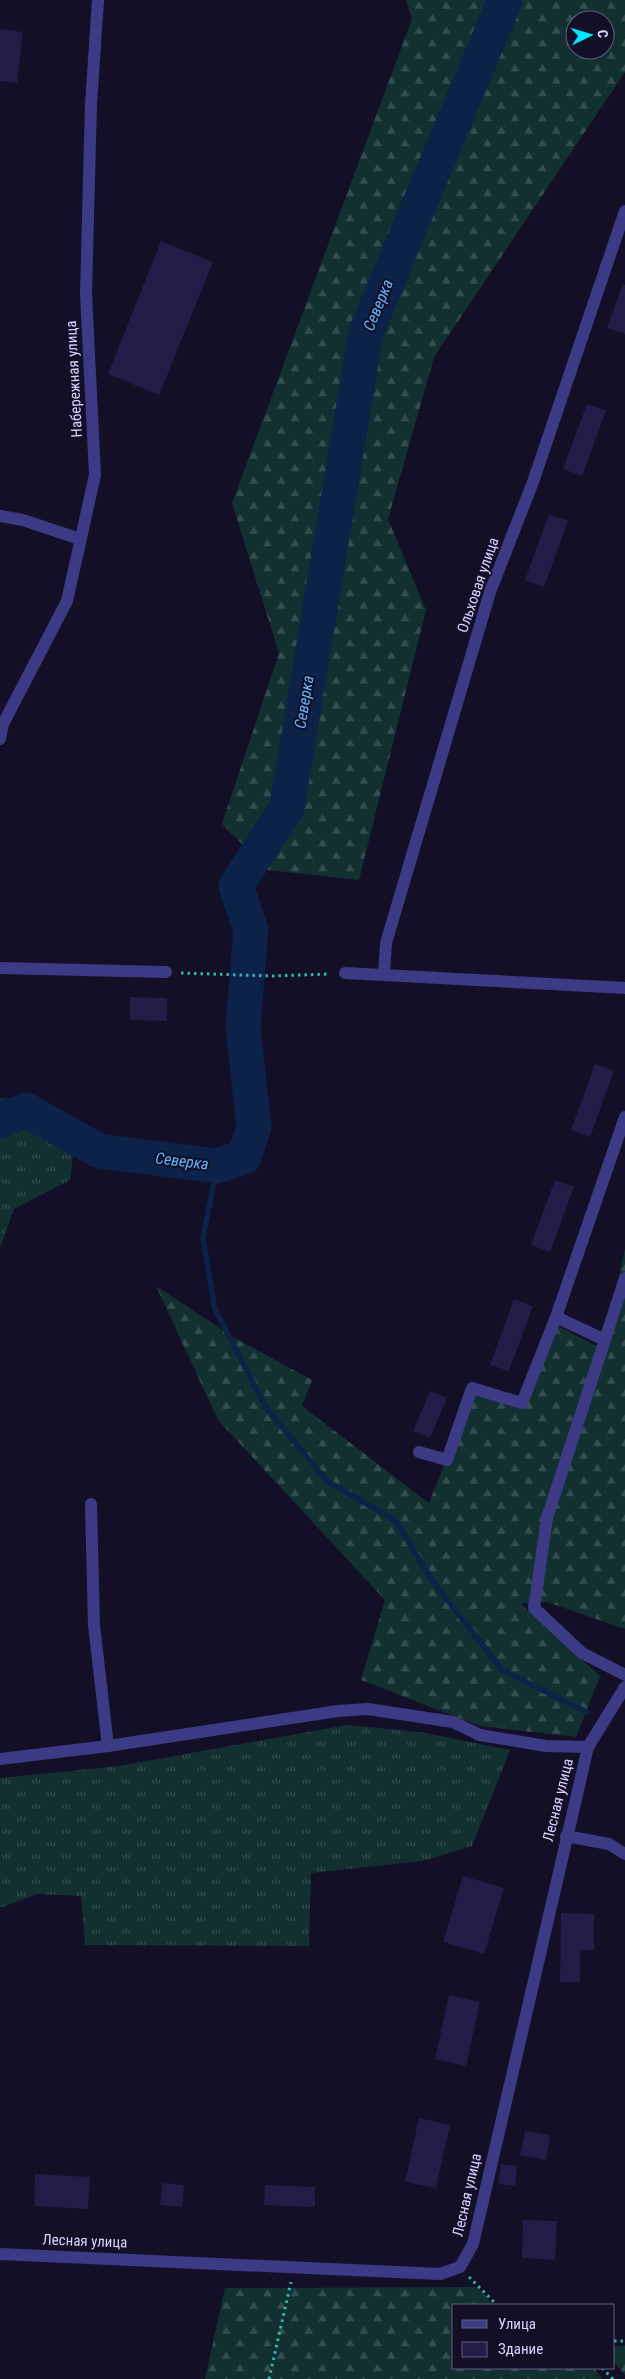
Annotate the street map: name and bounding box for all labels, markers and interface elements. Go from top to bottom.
north arrow [565,10,615,60]
text: С [595,29,611,39]
water label: Северка [359,277,397,333]
street label: Набережная улица [62,320,86,438]
street label: Ольховая улица [453,535,503,635]
water label: Северка [290,674,318,730]
water label: Северка [154,1148,210,1174]
street label: Лесная улица [539,1757,577,1843]
street label: Лесная улица [449,2152,485,2238]
street label: Лесная улица [42,2231,128,2251]
legend [452,2304,615,2369]
text: Улица [498,2315,536,2333]
text: Здание [498,2340,543,2358]

